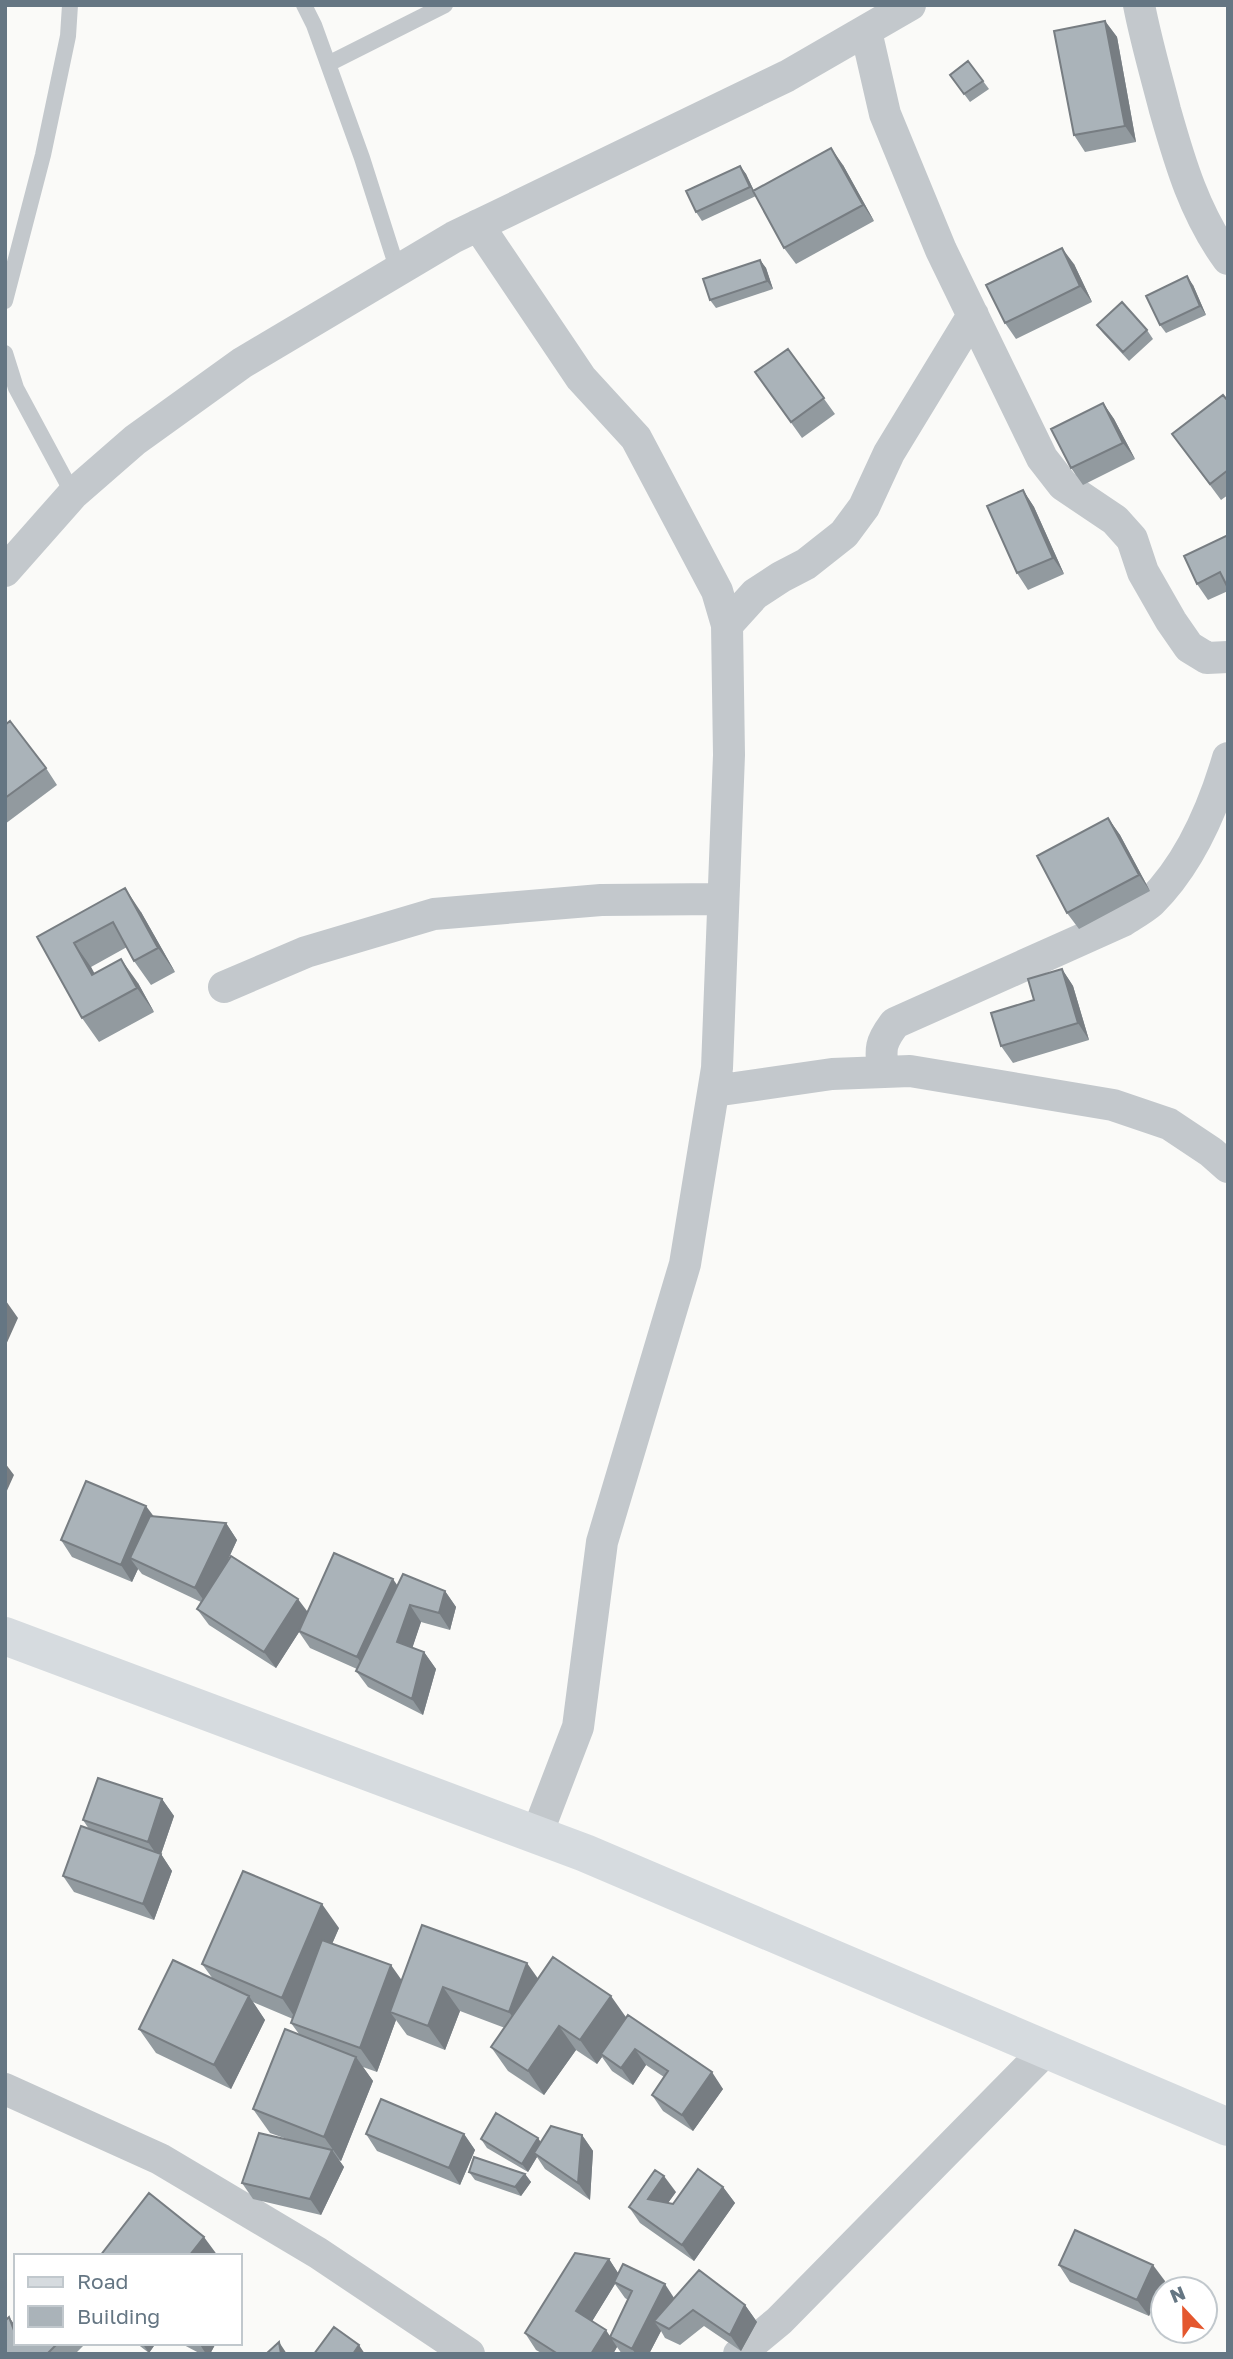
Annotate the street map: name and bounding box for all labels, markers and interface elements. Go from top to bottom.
legend [14,2254,242,2345]
text: Road [77,2268,128,2294]
north arrow [1149,2275,1219,2345]
text: N [1166,2280,1188,2307]
text: Building [77,2303,160,2329]

